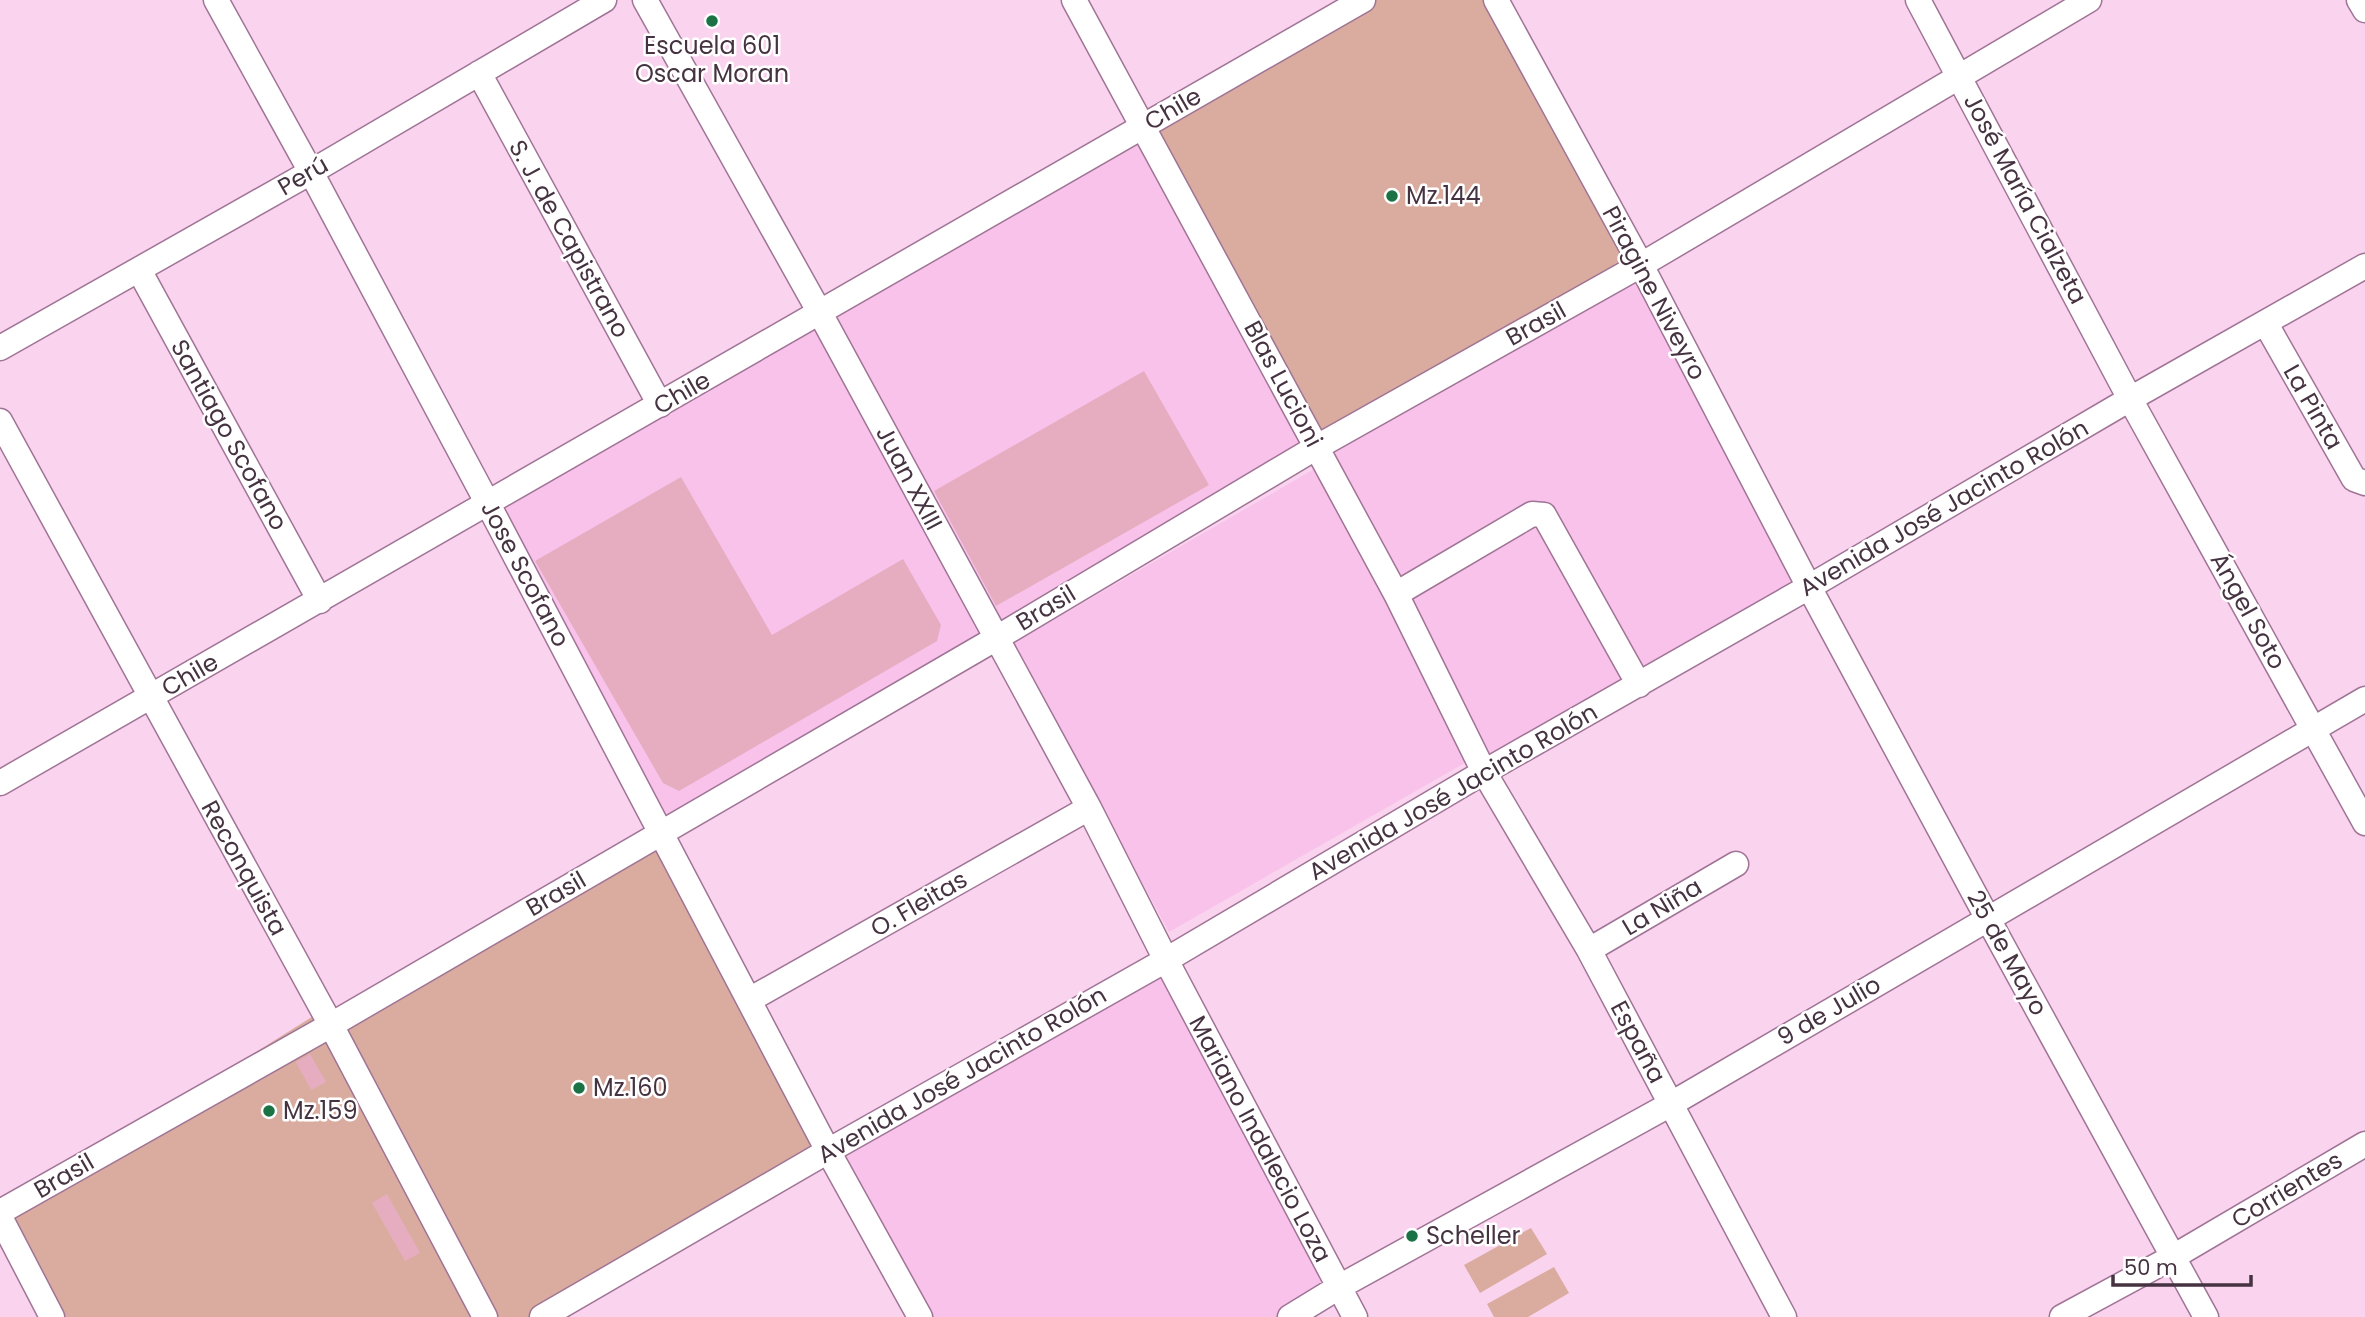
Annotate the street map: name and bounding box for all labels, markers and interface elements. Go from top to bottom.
marker: Escuela 601 Oscar Moran [704,13,720,29]
place label: Escuela 601 Oscar Moran [635,29,789,90]
street label: Chile [1138,79,1207,138]
street label: José María Cialzeta [1956,88,2095,310]
street label: S. J. de Capistrano [501,134,638,344]
street label: Perú [272,148,334,203]
place label: Mz.144 [1406,179,1481,212]
marker: Mz.144 [1384,188,1400,204]
street label: Piragine Niveyro [1595,200,1714,386]
street label: Brasil [1500,294,1572,354]
street label: Blas Lucioni [1236,315,1331,453]
street label: Santiago Scofano [163,333,296,536]
street label: La Pinta [2276,358,2351,455]
street label: Chile [647,363,716,422]
street label: Avenida José Jacinto Rolón [1793,411,2094,604]
street label: Juan XXIII [868,420,951,536]
street label: Jose Scofano [473,495,578,652]
street label: Ángel Soto [2203,547,2294,675]
street label: Brasil [1010,577,1082,638]
street label: Chile [155,645,224,704]
street label: Avenida José Jacinto Rolón [1302,695,1603,888]
street label: Reconquista [194,794,295,941]
street label: Brasil [520,863,592,924]
street label: O. Fleitas [864,863,973,945]
street label: La Niña [1616,870,1708,943]
street label: 25 de Mayo [1959,884,2055,1021]
street label: 9 de Julio [1771,968,1886,1053]
street label: Avenida José Jacinto Rolón [811,978,1112,1171]
street label: España [1603,995,1674,1089]
street label: Mariano Indalecio Loza [1181,1010,1339,1268]
place label: Mz.160 [593,1071,668,1104]
marker: Mz.160 [571,1080,587,1096]
place label: Mz.159 [283,1094,358,1127]
marker: Mz.159 [261,1103,277,1119]
street label: Corrientes [2225,1143,2348,1236]
street label: Brasil [28,1145,100,1206]
place label: Scheller [1426,1219,1521,1252]
marker: Scheller [1404,1228,1420,1244]
scale bar [2113,1244,2251,1288]
text: 50 m [2124,1253,2178,1282]

